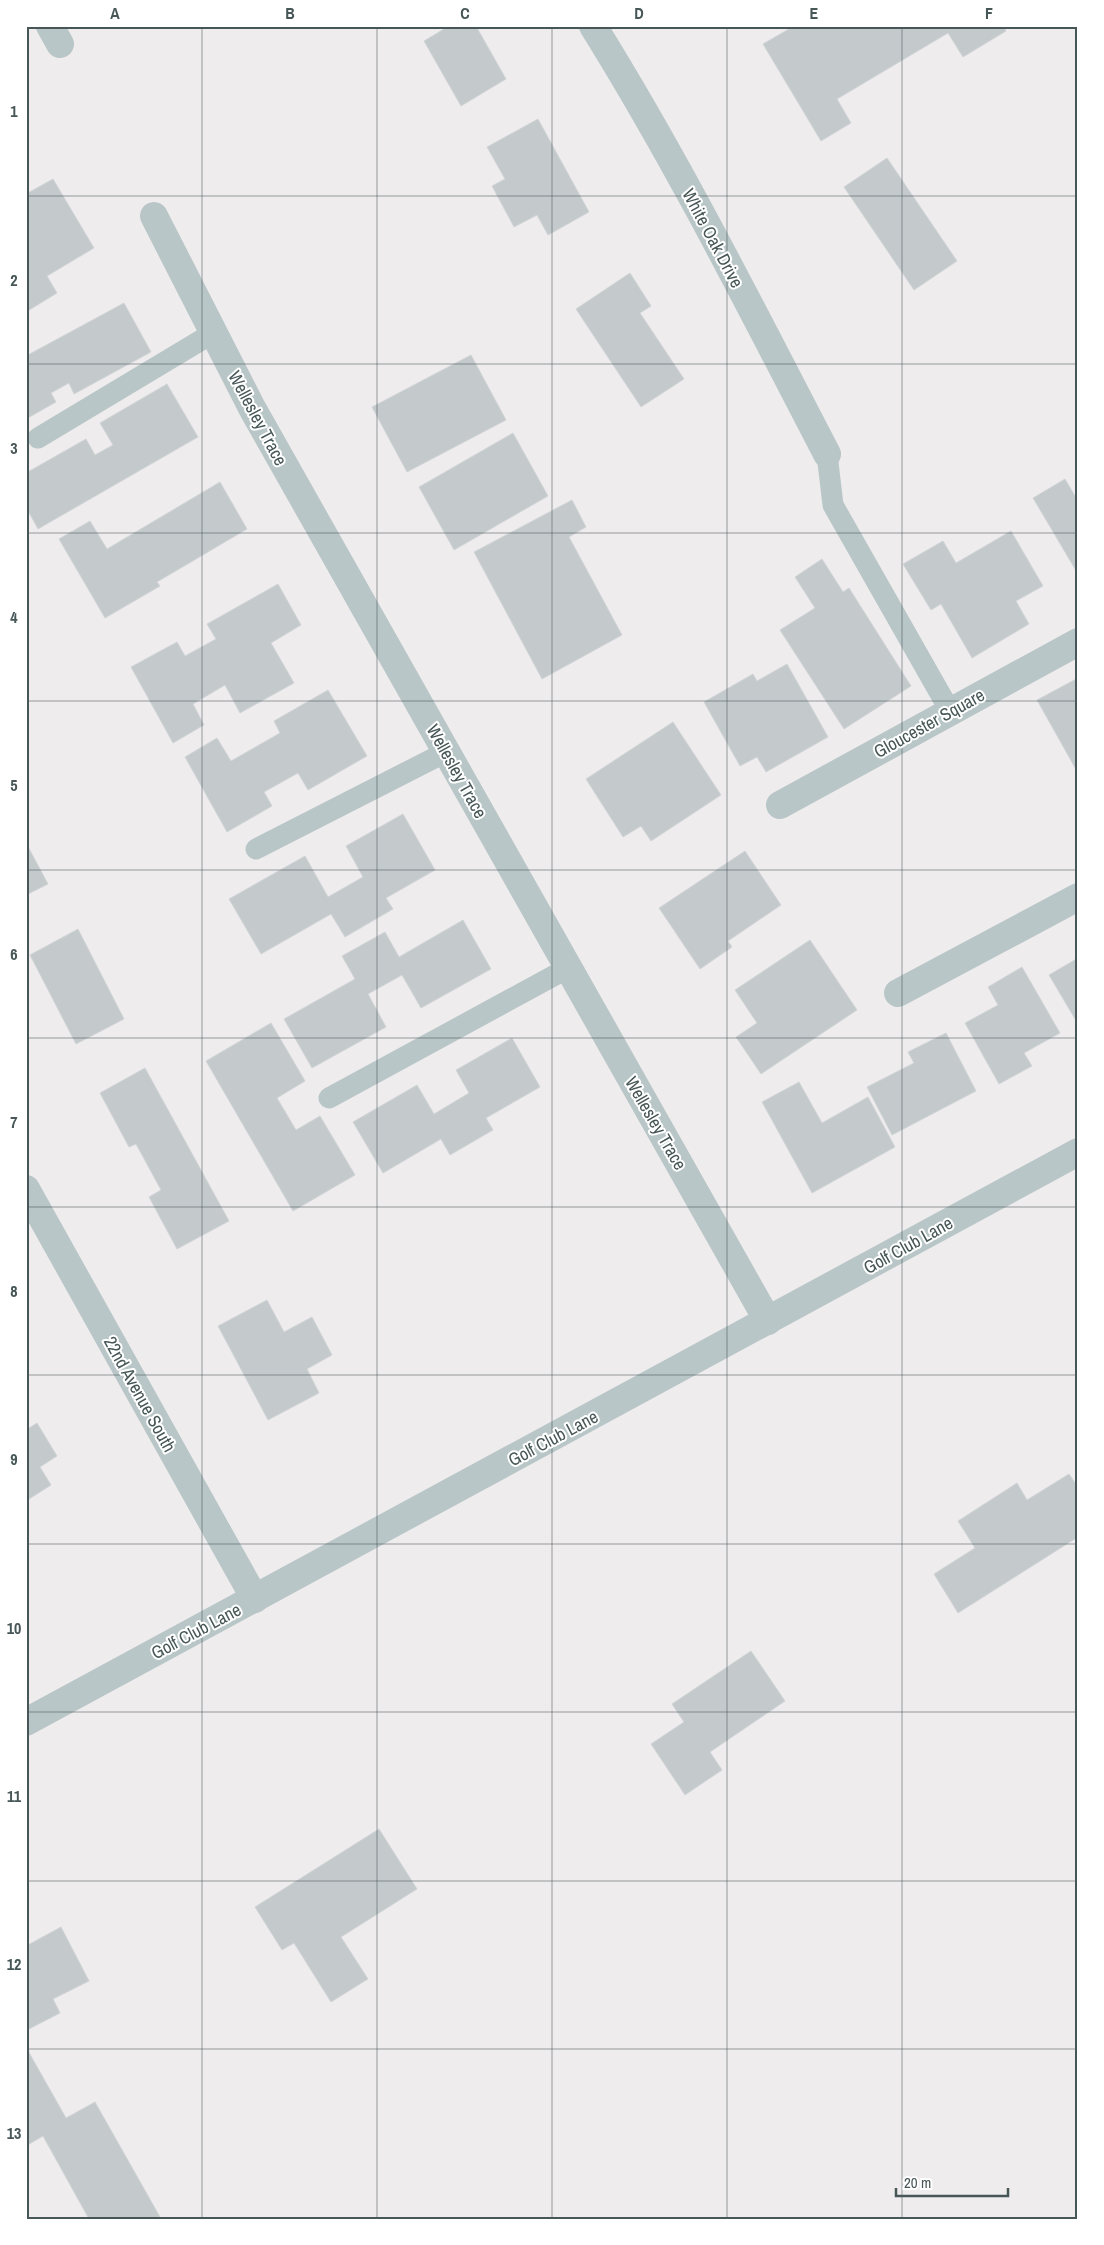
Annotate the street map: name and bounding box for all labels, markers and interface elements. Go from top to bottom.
text: A [110,2,120,24]
text: B [285,2,295,24]
text: C [460,2,470,24]
text: D [634,2,644,24]
text: E [810,2,819,24]
text: F [985,2,993,24]
text: 1 [10,100,18,122]
street label: White Oak Drive [676,184,750,292]
text: 2 [10,269,18,291]
street label: Wellesley Trace [223,366,293,470]
text: 3 [10,437,18,459]
text: 4 [10,606,18,628]
street label: Gloucester Square [869,682,989,764]
street label: Wellesley Trace [421,719,493,823]
text: 5 [10,774,18,796]
text: 6 [10,943,18,965]
street label: Wellesley Trace [619,1072,693,1174]
text: 7 [10,1111,18,1133]
street label: Golf Club Lane [859,1210,957,1280]
text: 8 [10,1280,18,1302]
street label: 22nd Avenue South [98,1332,182,1456]
street label: Golf Club Lane [504,1404,602,1472]
text: 9 [10,1448,18,1470]
street label: Golf Club Lane [147,1597,245,1665]
text: 10 [7,1617,21,1639]
text: 11 [7,1785,22,1807]
text: 12 [7,1953,21,1975]
text: 13 [7,2122,21,2144]
scale bar [896,2165,1009,2197]
text: 20 m [904,2172,931,2193]

